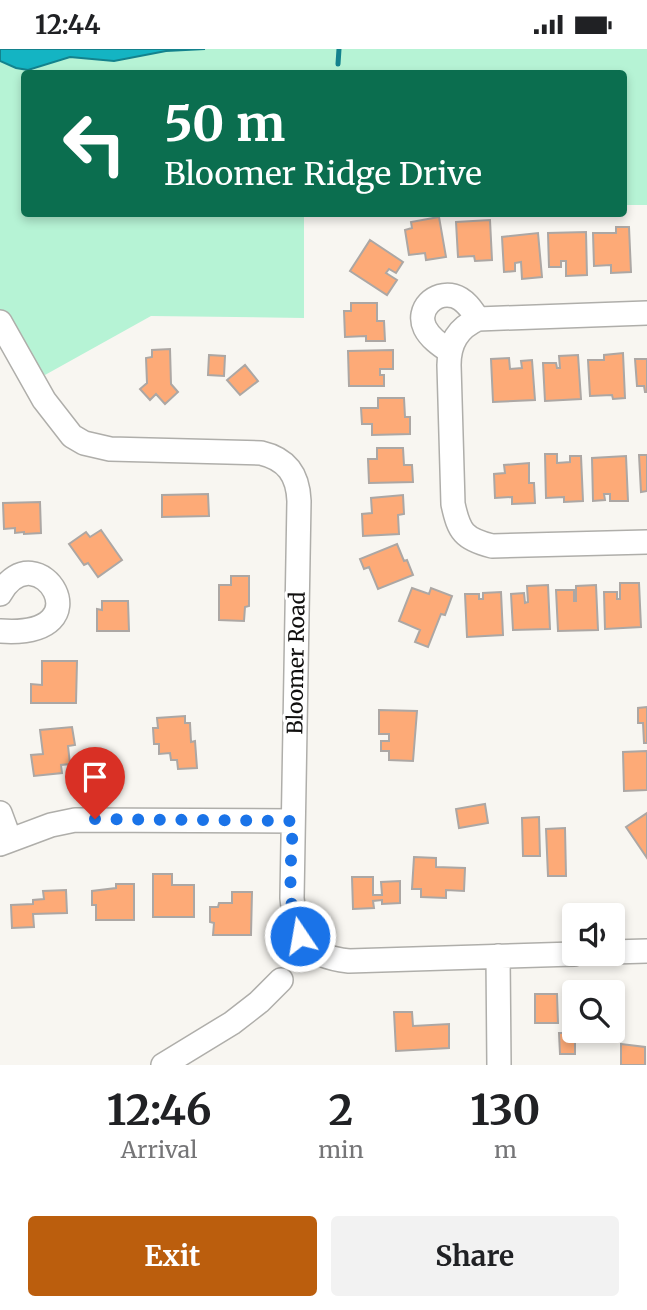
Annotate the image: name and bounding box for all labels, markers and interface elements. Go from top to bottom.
text: 12:44 [35,8,101,41]
text: 50 m [164,93,285,154]
icon: left [49,98,140,189]
text: Bloomer Ridge Drive [164,154,482,194]
street label: Bloomer Road [281,591,311,735]
pin [65,747,125,819]
icon: arrive [76,758,114,796]
position arrow [263,899,337,973]
map controls [562,903,625,1043]
button: sound [562,903,625,966]
button: search [562,980,625,1043]
text: 12:46 [107,1084,211,1136]
text: 2 [329,1084,353,1136]
text: 130 [470,1084,540,1136]
text: Arrival [121,1135,197,1164]
text: min [318,1135,364,1164]
text: m [494,1135,517,1164]
button: Exit [28,1216,317,1296]
button: Share [331,1216,619,1296]

